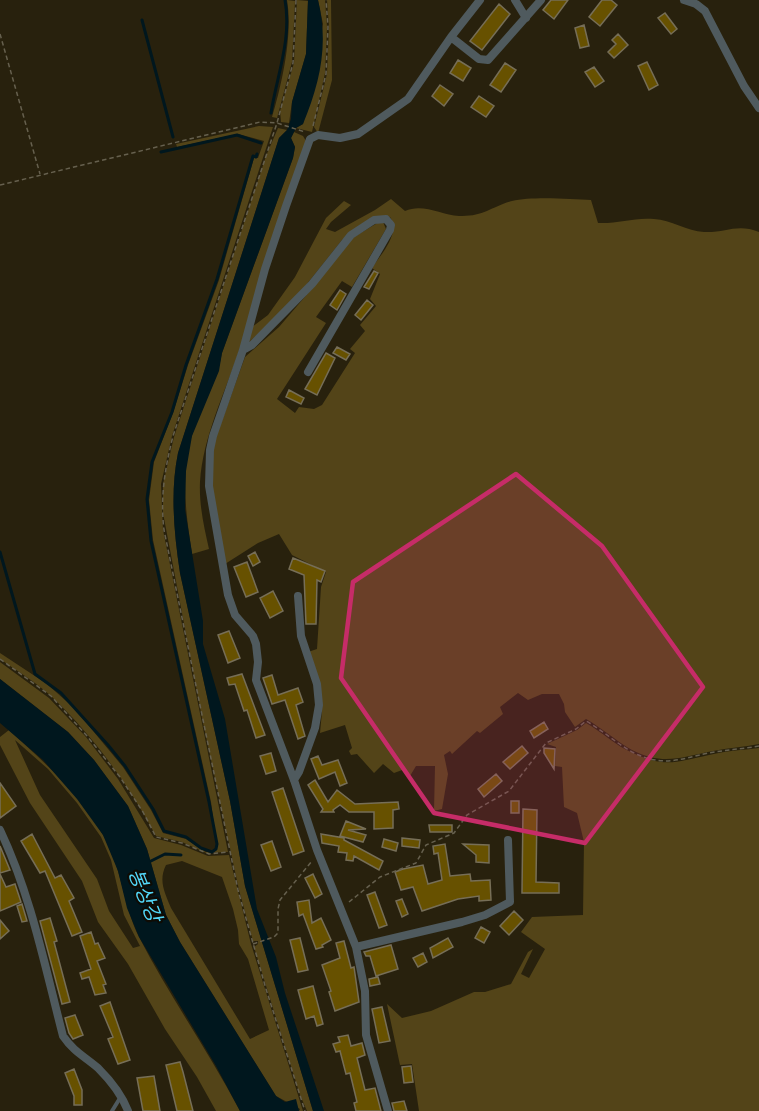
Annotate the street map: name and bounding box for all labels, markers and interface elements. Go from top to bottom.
water label: 봉상강 [124,866,166,927]

